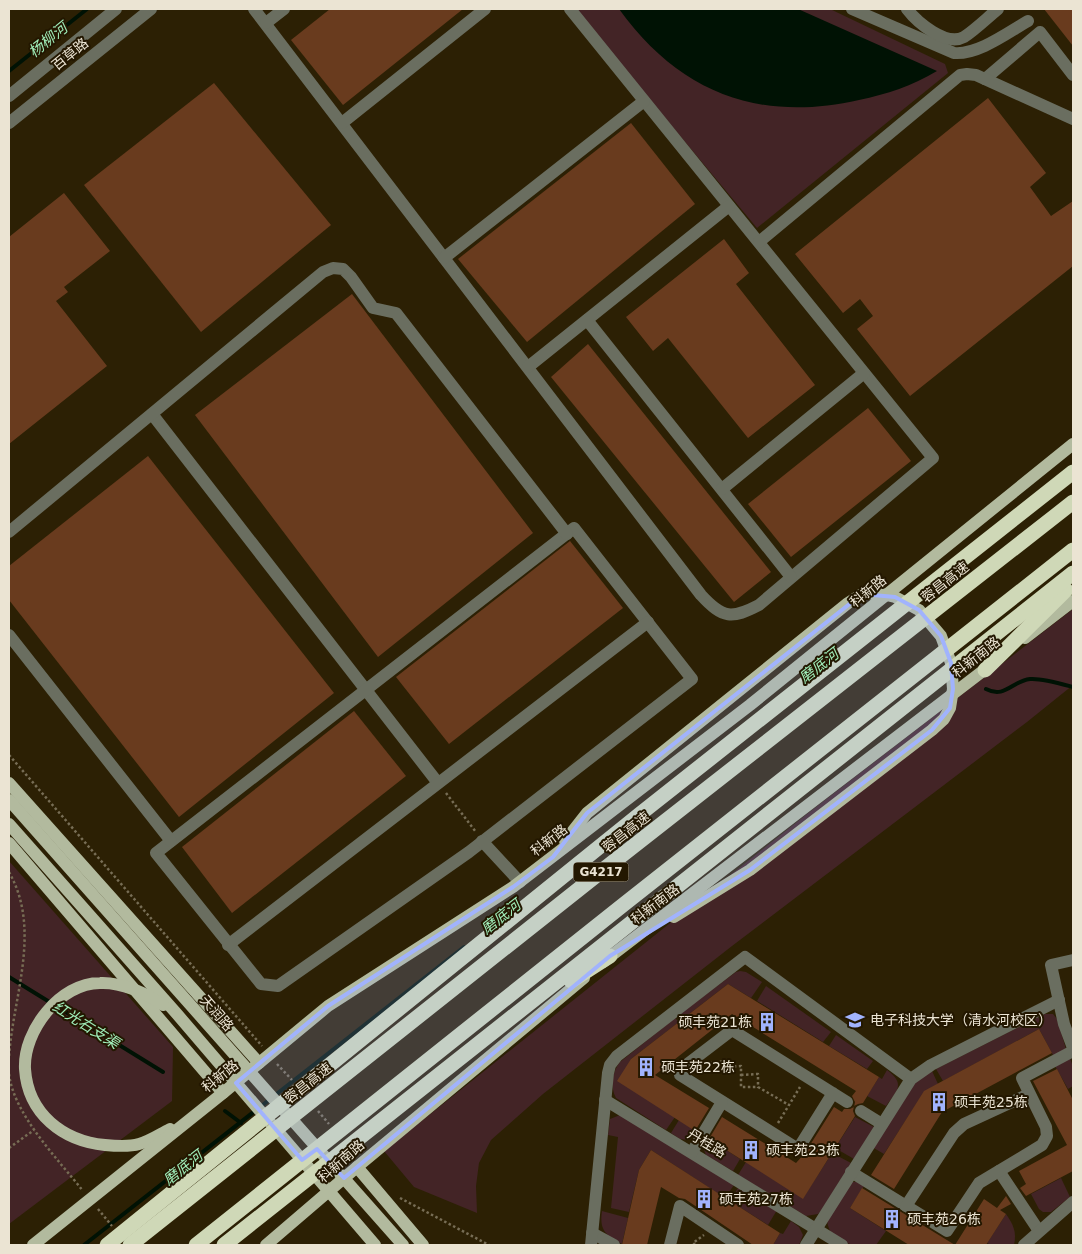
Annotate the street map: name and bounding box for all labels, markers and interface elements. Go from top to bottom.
water label: 杨柳河 [25,17,73,61]
street label: 百草路 [49,35,91,73]
street label: 蓉昌高速 [918,558,972,606]
street label: 科新路 [847,572,889,610]
street label: 科新南路 [949,633,1003,681]
water label: 磨底河 [796,643,845,687]
street label: 蓉昌高速 [599,808,653,856]
street label: 科新路 [528,821,570,859]
road number: G4217 [574,862,628,882]
street label: 科新南路 [628,881,682,927]
water label: 磨底河 [478,894,527,938]
street label: 天润路 [197,992,237,1034]
water label: 红光右支渠 [49,997,124,1054]
school or university icon: 电子科技大学（清水河校区） [844,1009,866,1031]
building icon: 硕丰苑21栋 [756,1011,778,1033]
place label: 电子科技大学（清水河校区） [870,1012,1052,1028]
place label: 硕丰苑21栋 [678,1014,752,1030]
building icon: 硕丰苑22栋 [635,1056,657,1078]
street label: 科新路 [199,1057,241,1095]
street label: 蓉昌高速 [281,1059,335,1107]
place label: 硕丰苑22栋 [661,1059,735,1075]
building icon: 硕丰苑25栋 [928,1091,950,1113]
place label: 硕丰苑25栋 [954,1094,1028,1110]
street label: 丹桂路 [685,1125,729,1161]
street label: 科新南路 [315,1137,367,1185]
building icon: 硕丰苑23栋 [740,1139,762,1161]
place label: 硕丰苑23栋 [766,1142,840,1158]
water label: 磨底河 [160,1145,209,1189]
building icon: 硕丰苑27栋 [693,1188,715,1210]
place label: 硕丰苑27栋 [719,1191,793,1207]
building icon: 硕丰苑26栋 [881,1208,903,1230]
place label: 硕丰苑26栋 [907,1211,981,1227]

